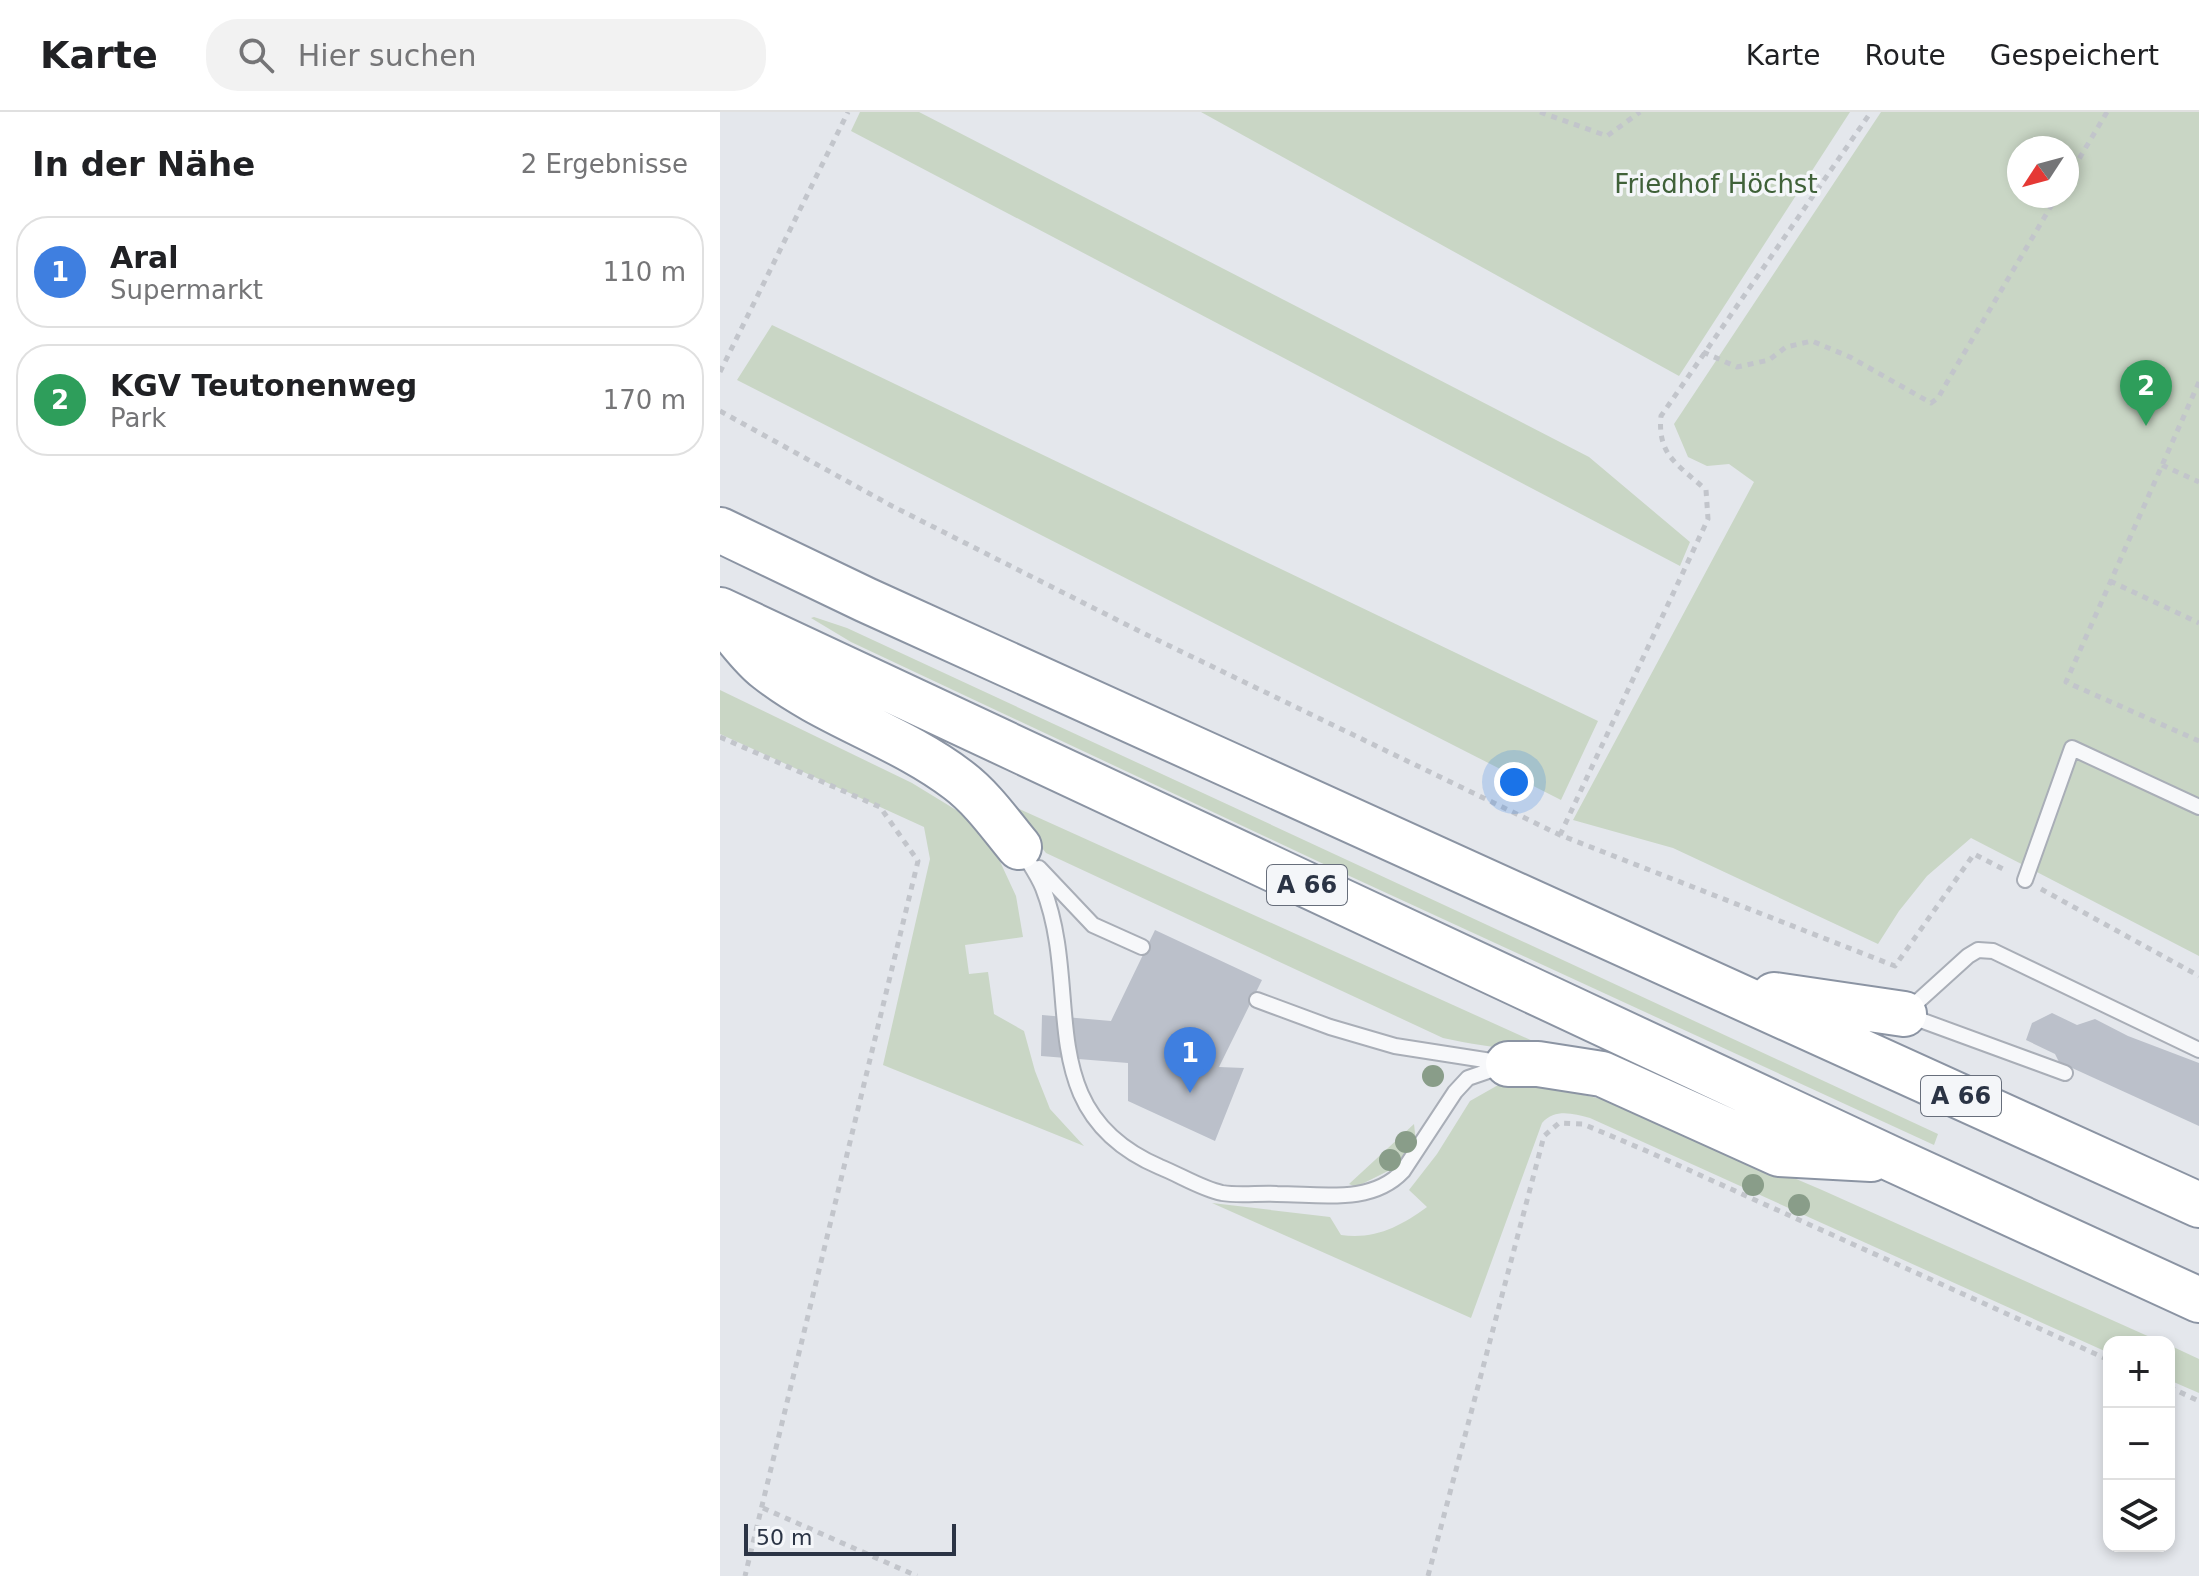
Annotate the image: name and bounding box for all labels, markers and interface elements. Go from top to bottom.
search box [206,19,766,91]
text: Karte [40,33,158,77]
icon: search [234,33,278,77]
text: Hier suchen [298,38,477,73]
text: Karte [1746,39,1821,72]
text: Route [1865,39,1946,72]
text: Gespeichert [1990,39,2159,72]
north arrow [2007,136,2079,208]
text: In der Nähe [32,144,255,184]
text: 2 Ergebnisse [521,149,688,179]
park label: Friedhof Höchst [1614,169,1818,199]
text: Aral [110,240,179,275]
text: 1 [51,257,69,287]
text: 110 m [603,257,686,287]
text: Supermarkt [110,275,263,305]
pin: 2 [2120,360,2172,426]
text: KGV Teutonenweg [110,368,417,403]
text: 2 [51,385,69,415]
text: 170 m [603,385,686,415]
text: Park [110,403,166,433]
your location [1494,762,1534,802]
road number: A 66 [1267,865,1347,905]
pin: 1 [1164,1027,1216,1093]
road number: A 66 [1921,1076,2001,1116]
map controls [2103,1336,2175,1552]
button: + [2103,1336,2175,1408]
button: − [2103,1408,2175,1480]
button: layers [2103,1480,2175,1552]
scale bar [744,1520,956,1556]
text: 50 m [756,1525,812,1550]

